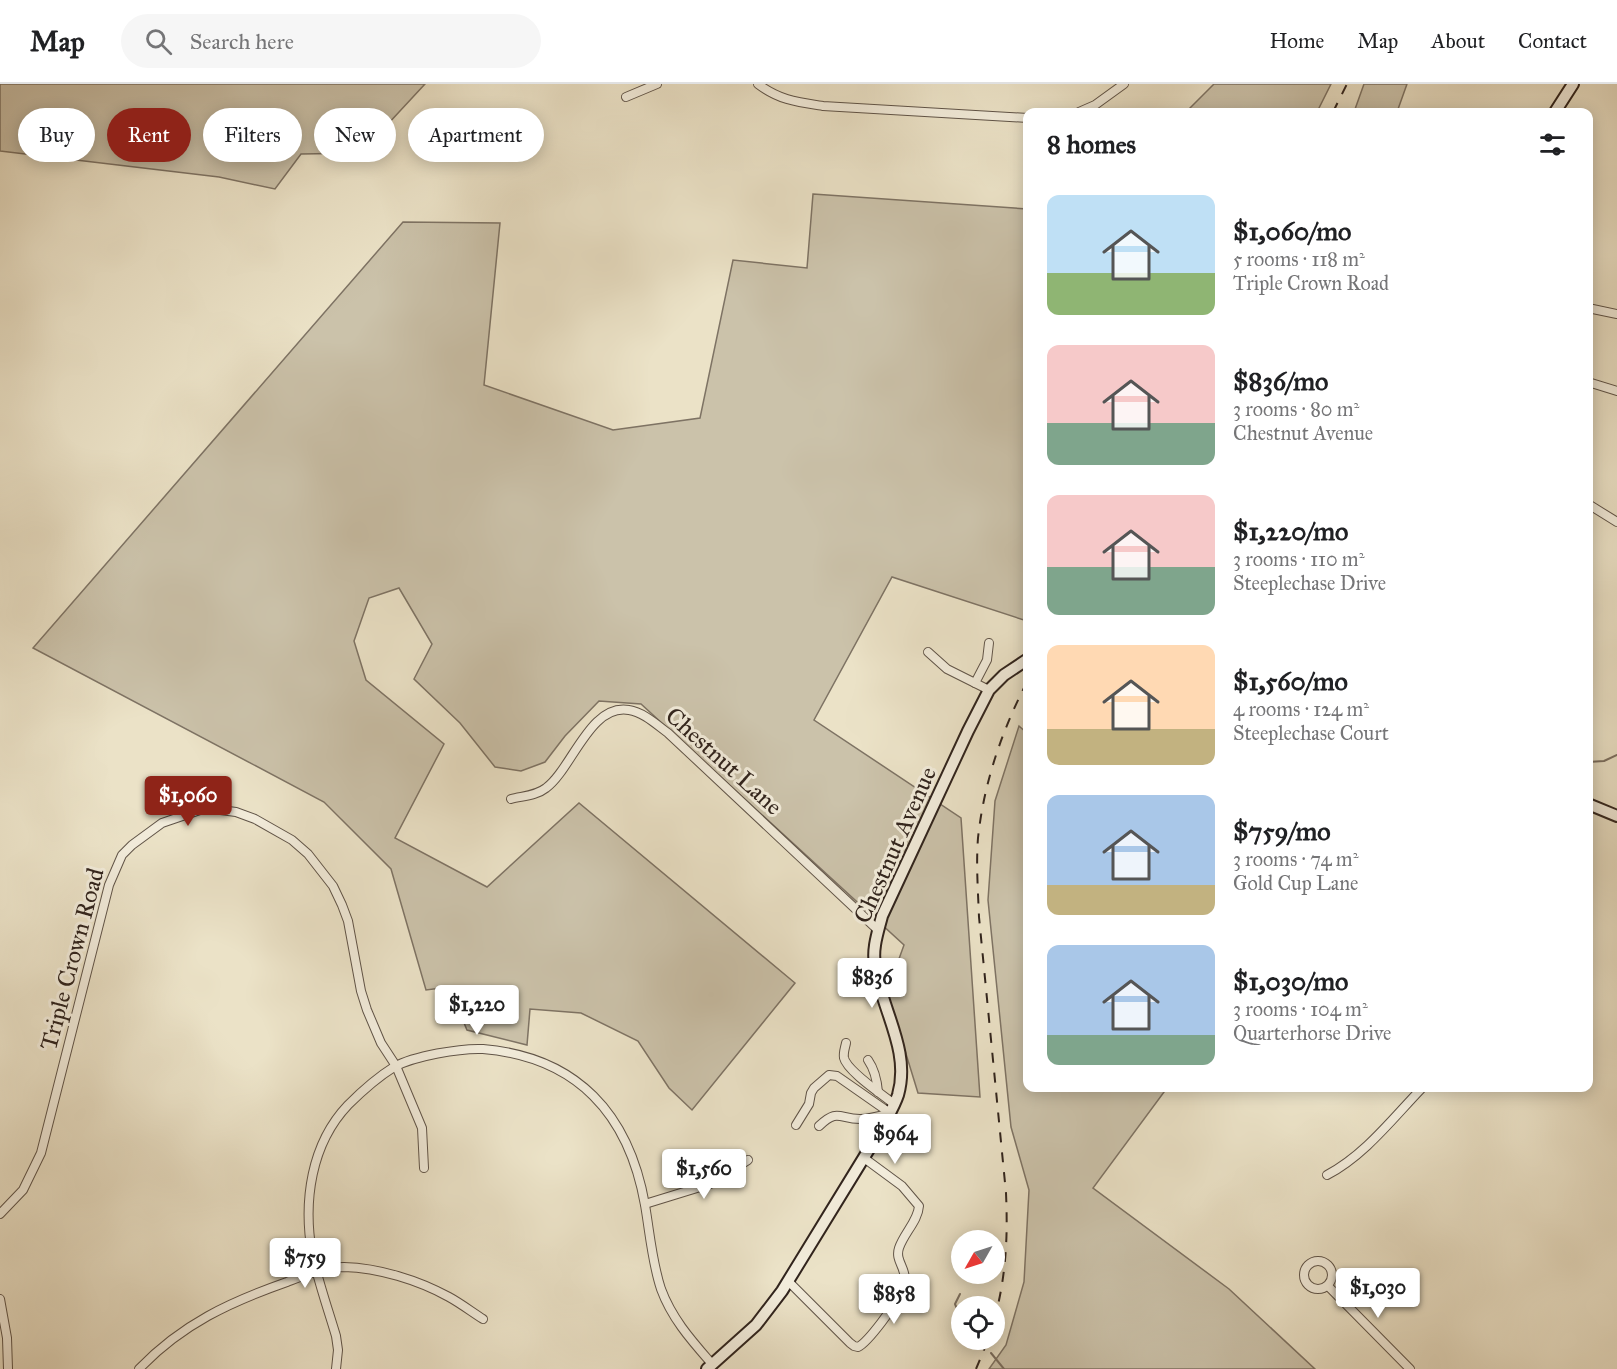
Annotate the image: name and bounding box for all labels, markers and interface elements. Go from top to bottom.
search box [121,14,541,68]
text: Map [30,24,85,59]
icon: search [142,25,175,58]
text: Search here [190,28,294,55]
text: Home [1269,28,1324,54]
text: Map [1357,28,1398,54]
text: About [1431,28,1485,54]
text: Contact [1518,28,1587,54]
chip: Buy [18,108,95,162]
chip: Rent [107,108,191,162]
chip: Filters [203,108,302,162]
chip: New [314,108,396,162]
chip: Apartment [408,108,544,162]
text: 8 homes [1047,128,1136,160]
icon: filters [1536,128,1569,161]
text: $1,060/mo [1233,215,1351,247]
icon: home [1095,219,1167,291]
text: 5 rooms · 118 m² [1233,247,1365,271]
text: Triple Crown Road [1233,271,1389,295]
text: $836/mo [1233,365,1328,397]
icon: home [1095,369,1167,441]
text: 3 rooms · 80 m² [1233,397,1359,421]
text: Chestnut Avenue [1233,421,1373,445]
text: $1,220/mo [1233,515,1348,547]
icon: home [1095,519,1167,591]
text: 3 rooms · 110 m² [1233,547,1364,571]
text: Steeplechase Drive [1233,571,1386,595]
text: $1,560/mo [1233,665,1348,697]
icon: home [1095,669,1167,741]
text: 4 rooms · 124 m² [1233,697,1369,721]
street label: Chestnut Lane [659,701,789,821]
text: Steeplechase Court [1233,721,1389,745]
street label: Chestnut Avenue [847,762,943,928]
pin: $1,060 [139,776,237,827]
text: $1,060 [159,783,217,807]
text: $759/mo [1233,815,1331,847]
icon: home [1095,819,1167,891]
text: 3 rooms · 74 m² [1233,847,1358,871]
street label: Triple Crown Road [33,865,111,1053]
text: Gold Cup Lane [1233,871,1358,895]
pin: $836 [836,958,908,1009]
text: $836 [852,965,892,989]
text: $1,030/mo [1233,965,1348,997]
icon: home [1095,969,1167,1041]
pin: $1,220 [428,985,526,1036]
text: $1,220 [449,992,505,1016]
text: 3 rooms · 104 m² [1233,997,1368,1021]
text: Quarterhorse Drive [1233,1021,1391,1045]
pin: $964 [859,1114,931,1165]
text: $964 [873,1121,917,1145]
pin: $1,560 [655,1149,753,1200]
text: $1,560 [676,1156,732,1180]
north arrow [951,1230,1005,1284]
map controls [951,1230,1005,1350]
pin: $759 [269,1238,341,1289]
text: $759 [284,1245,326,1269]
pin: $1,030 [1329,1268,1427,1319]
pin: $858 [858,1274,930,1325]
text: $1,030 [1350,1275,1406,1299]
text: $858 [873,1281,915,1305]
button: locate [951,1296,1005,1350]

